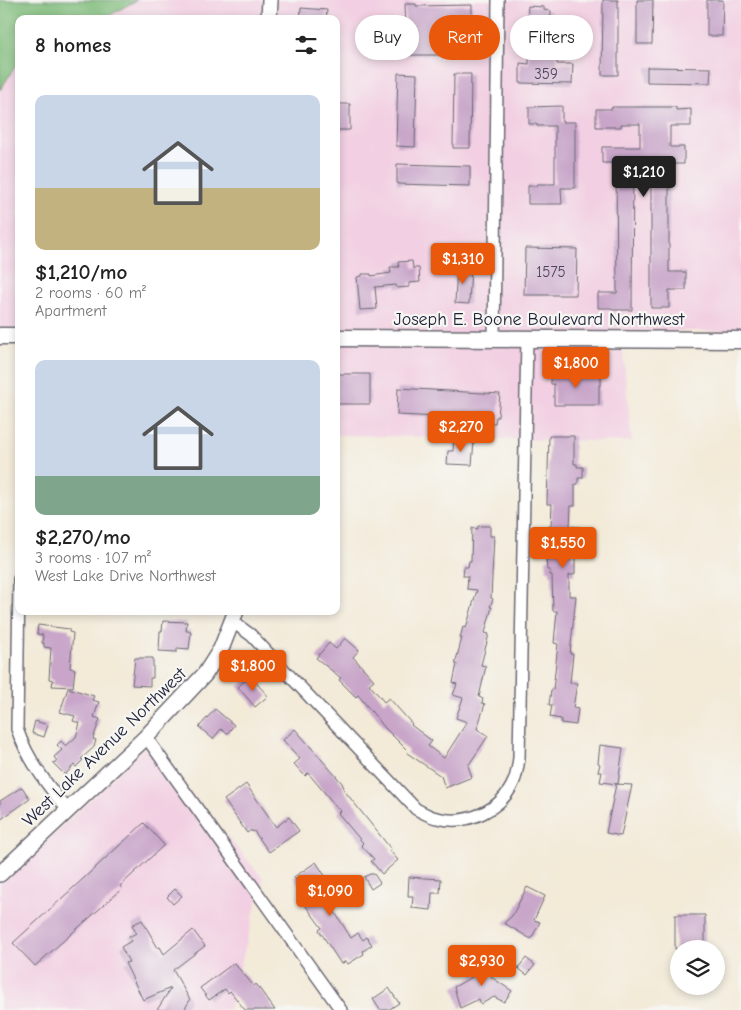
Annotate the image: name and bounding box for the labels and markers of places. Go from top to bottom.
pin: $1,210 [603,156,685,198]
pin: $1,310 [422,242,504,285]
pin: $1,800 [535,346,617,389]
pin: $2,270 [420,410,502,453]
pin: $1,550 [522,526,604,569]
pin: $1,800 [212,650,294,692]
pin: $1,090 [289,874,371,917]
pin: $2,930 [441,944,523,987]

